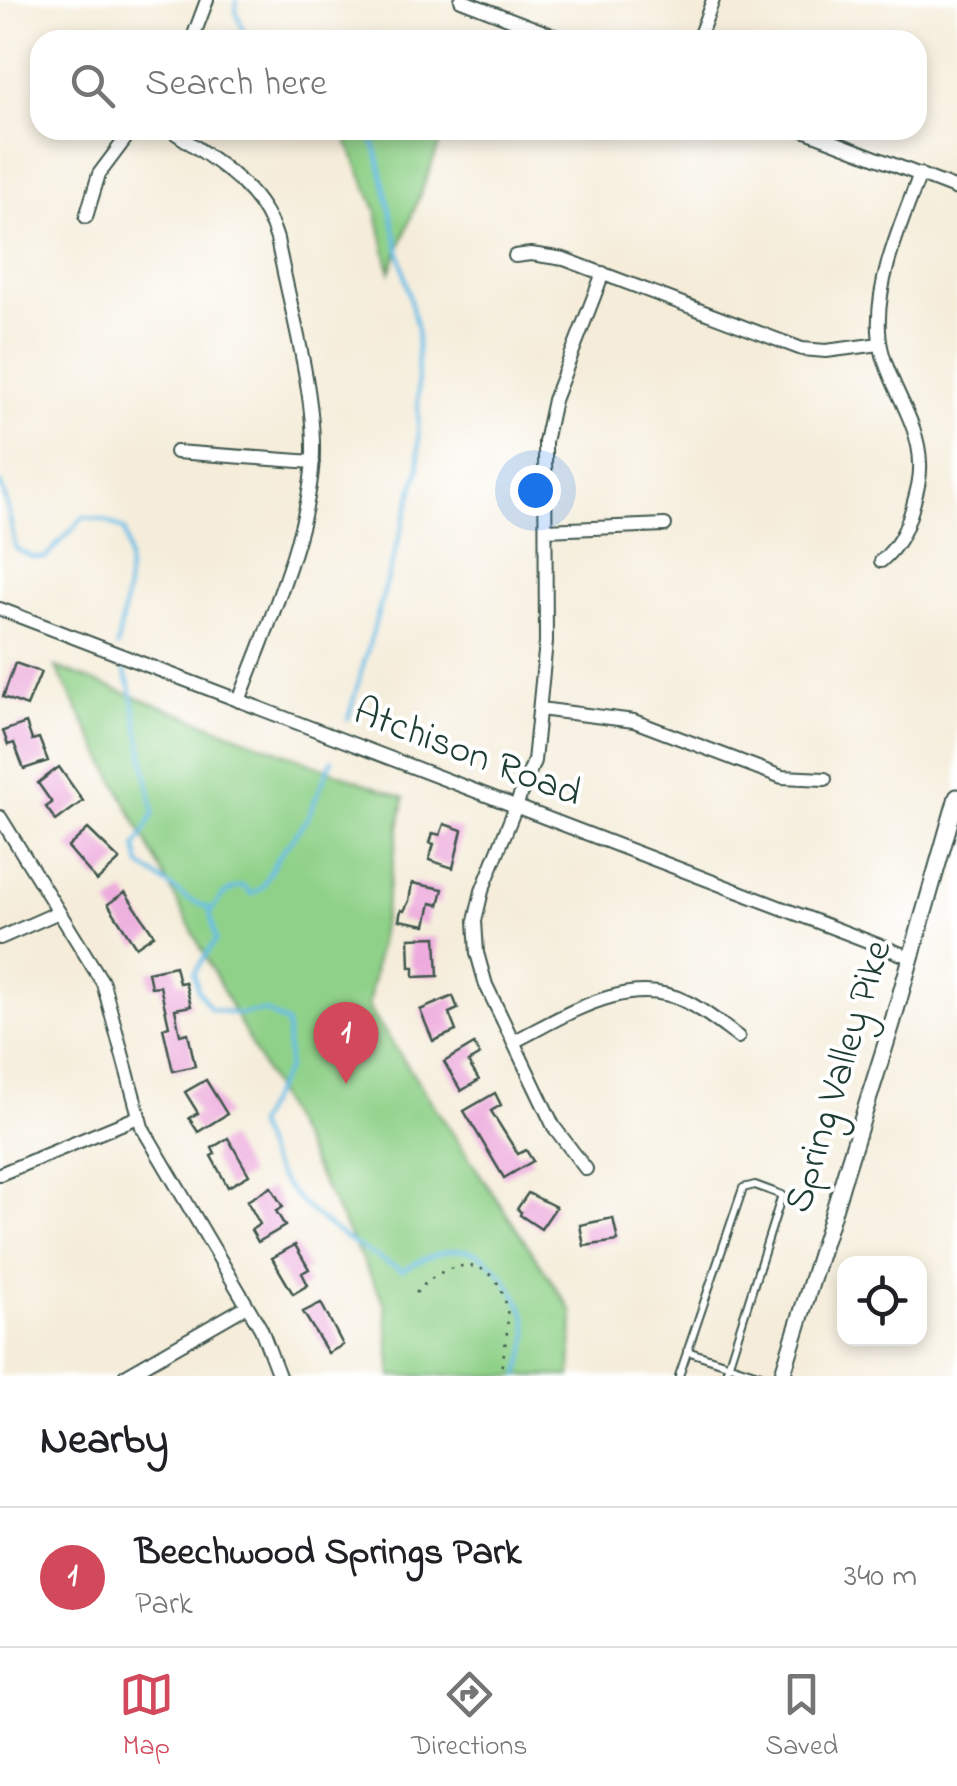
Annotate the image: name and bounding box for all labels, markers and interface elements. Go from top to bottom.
search box [30,30,927,140]
text: Search here [145,57,327,113]
icon: search [65,58,120,113]
your location [510,465,561,516]
street label: Atchison Road [344,683,590,825]
street label: Spring Valley Pike [771,933,909,1221]
pin: 1 [314,1002,378,1084]
map controls [837,1256,927,1346]
button: locate [837,1256,927,1346]
text: Nearby [40,1411,168,1472]
text: Beechwood Springs Park [135,1526,522,1582]
text: 1 [67,1554,78,1601]
text: 340 m [844,1554,917,1601]
text: Park [135,1582,193,1629]
tab: Map [119,1667,174,1768]
tab: Directions [411,1667,528,1768]
tab: Saved [765,1667,838,1768]

